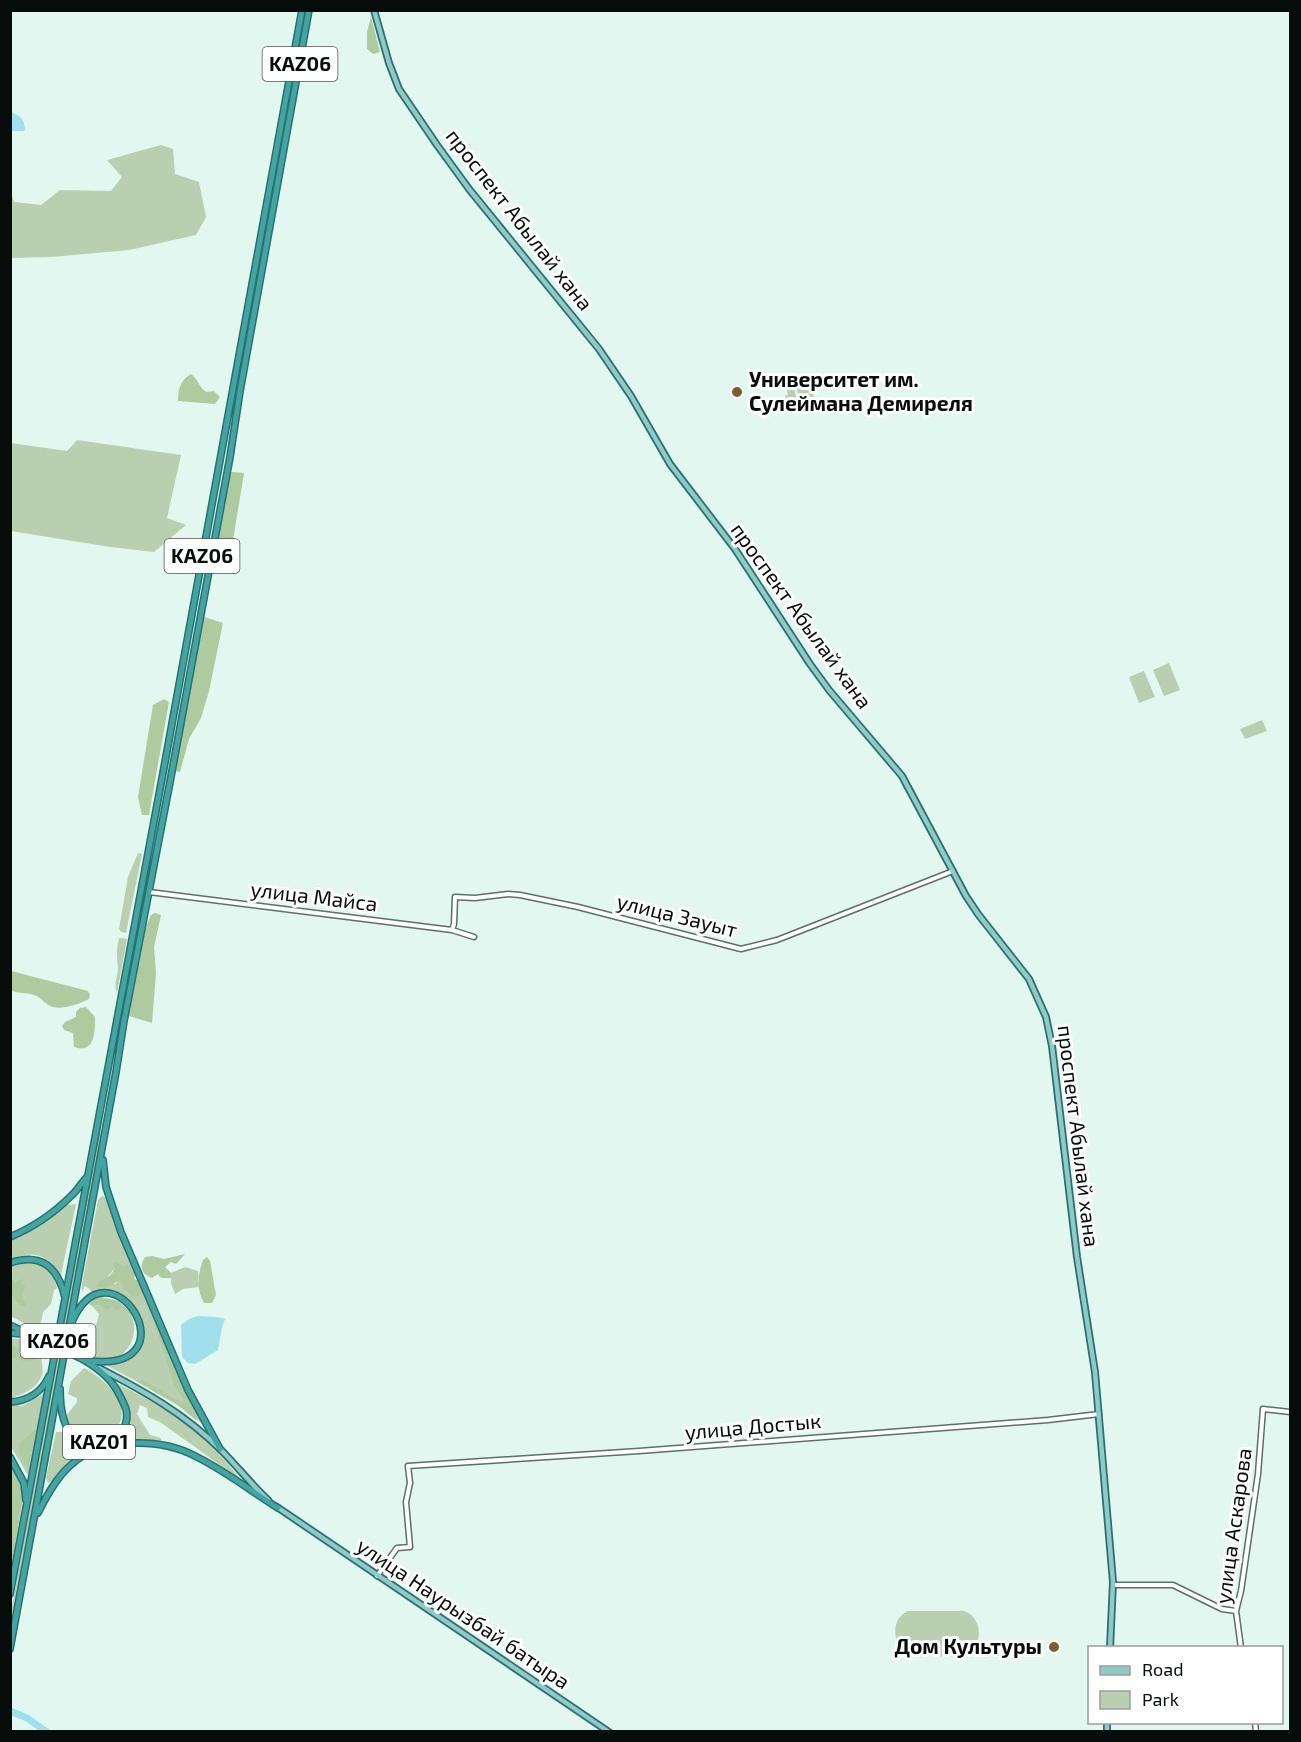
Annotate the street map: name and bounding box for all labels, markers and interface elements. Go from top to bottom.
road number: KАZ06 [262,47,338,81]
street label: проспект Абылай хана [442,123,599,315]
place label: Университет им. Сулеймана Демиреля [749,366,973,415]
marker: Университет им. Сулеймана Демиреля [730,385,744,399]
street label: проспект Абылай хана [726,517,878,713]
road number: KАZ06 [164,539,240,573]
street label: улица Майса [249,875,379,917]
street label: улица Зауыт [614,888,740,943]
street label: проспект Абылай хана [1053,1023,1106,1248]
road number: KАZ06 [20,1324,96,1358]
street label: улица Достык [684,1407,822,1445]
road number: KАZ01 [63,1425,135,1459]
street label: улица Аскарова [1209,1446,1257,1605]
street label: улица Наурызбай батыра [352,1532,575,1694]
place label: Дом Культуры [894,1633,1042,1658]
marker: Дом Культуры [1047,1640,1061,1654]
legend [1088,1646,1283,1724]
text: Road [1142,1658,1183,1680]
text: Park [1142,1688,1179,1710]

